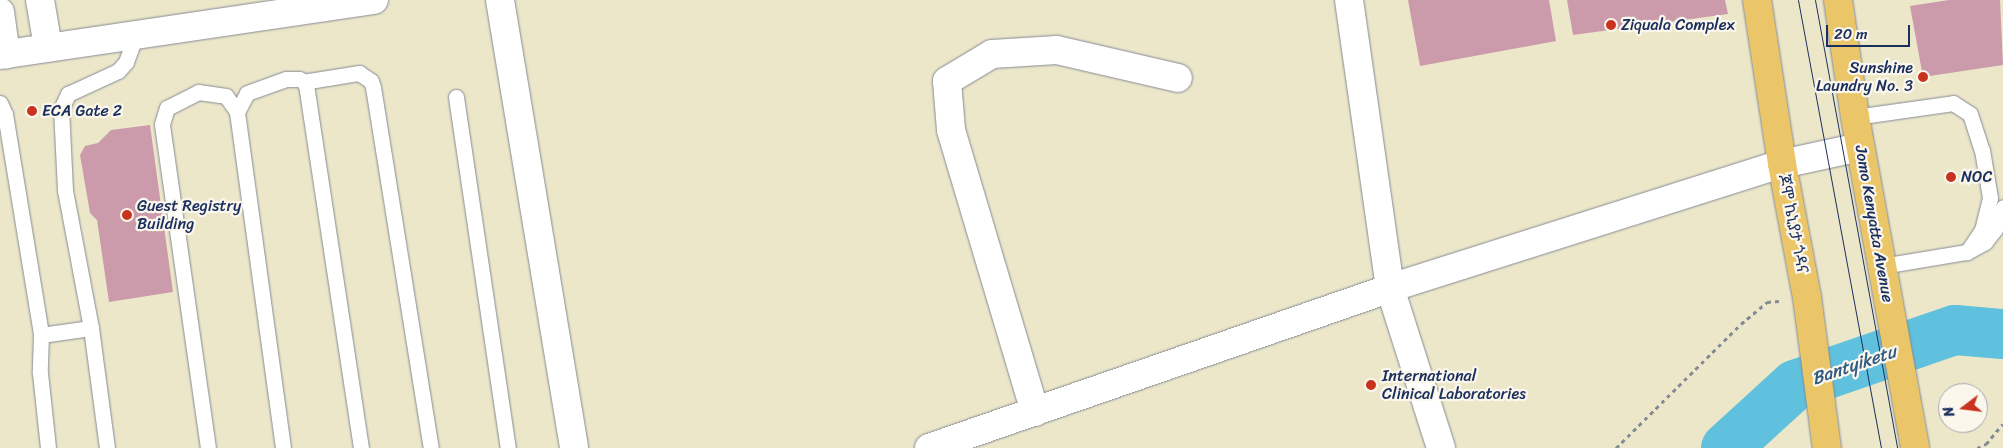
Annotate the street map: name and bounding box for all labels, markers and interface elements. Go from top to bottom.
place label: Ziquala Complex [1621,15,1735,35]
scale bar [1828,15,1912,47]
marker: Ziquala Complex [1605,19,1617,31]
text: 20 m [1834,21,1868,47]
place label: Sunshine Laundry No. 3 [1816,58,1913,96]
marker: Sunshine Laundry No. 3 [1917,71,1929,83]
place label: ECA Gate 2 [42,101,122,121]
marker: ECA Gate 2 [26,105,38,117]
street label: Jomo Kenyatta Avenue [1851,144,1897,304]
place label: NOC [1961,167,1992,187]
marker: NOC [1945,171,1957,183]
street label: ጆሞ ኬኒያታ ጎዳና [1774,173,1812,275]
place label: Guest Registry Building [137,196,241,234]
marker: Guest Registry Building [121,209,133,221]
water label: Bantyiketu [1809,340,1899,390]
place label: International Clinical Laboratories [1382,366,1526,404]
marker: International Clinical Laboratories [1364,378,1378,392]
north arrow [1938,383,1988,433]
text: N [1936,404,1962,420]

